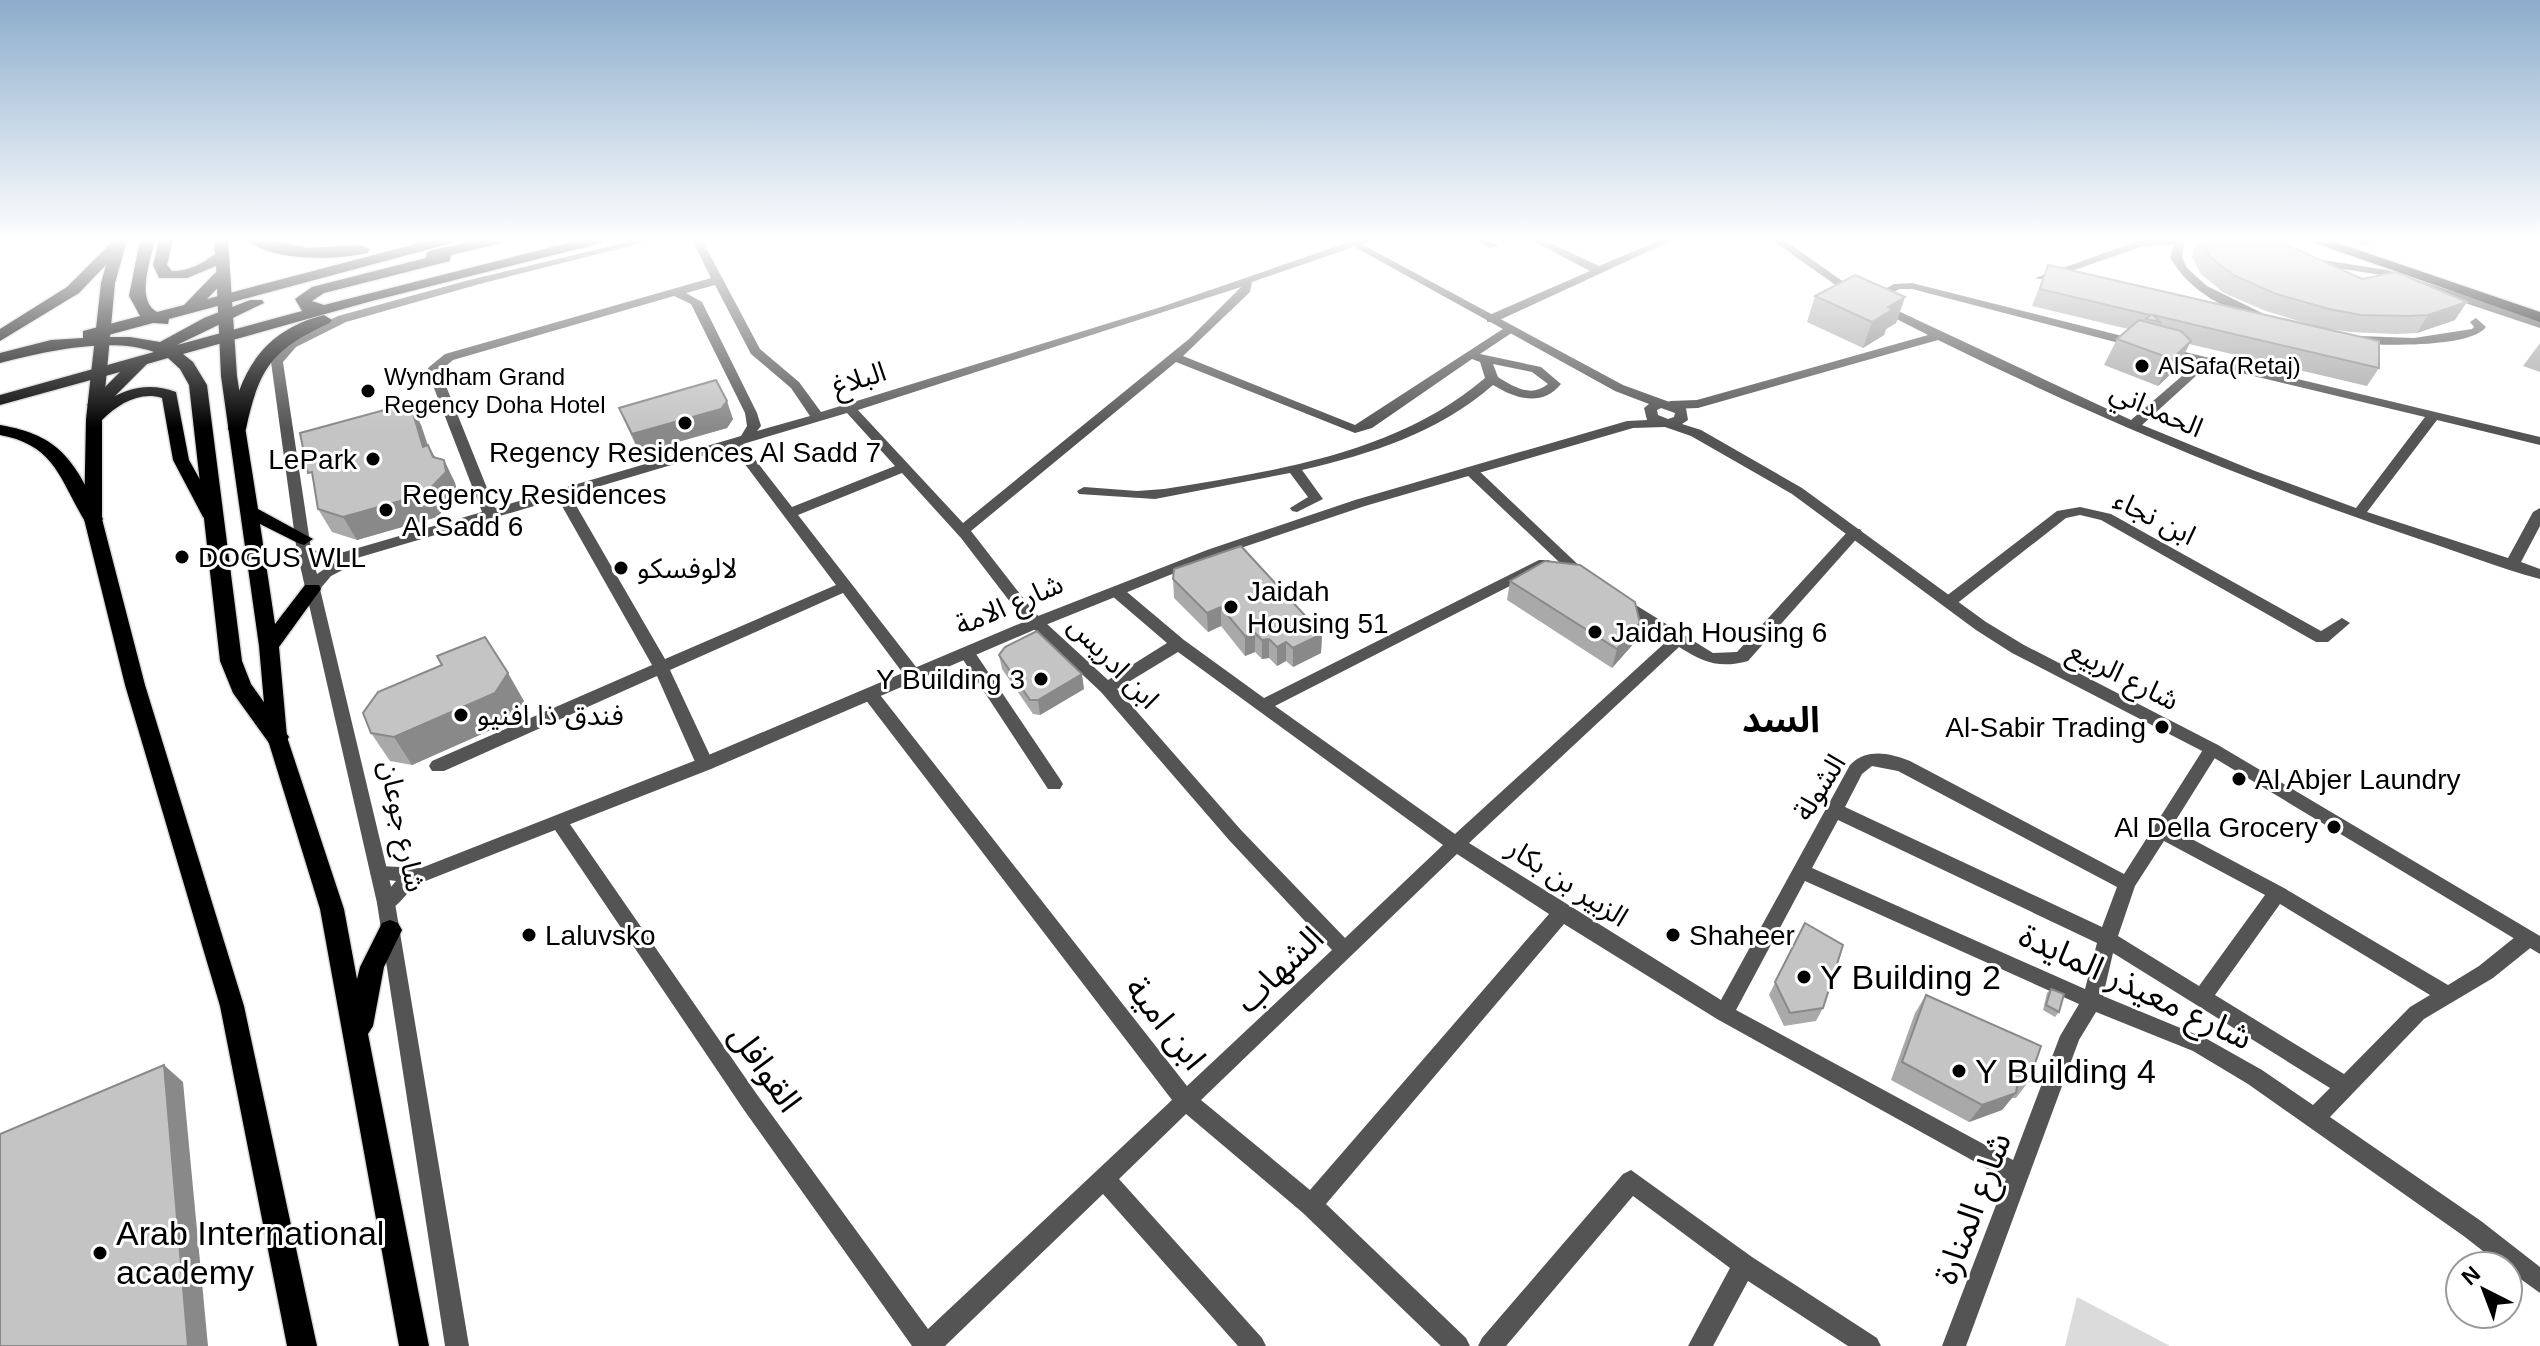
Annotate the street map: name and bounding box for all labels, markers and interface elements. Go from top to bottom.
place label: AlSafa(Retaj) [2158,352,2301,379]
street label: البلاغ [829,356,891,406]
marker: AlSafa(Retaj) [2133,357,2151,375]
place label: Wyndham Grand Regency Doha Hotel [384,363,605,418]
street label: الحمداني [2104,375,2208,449]
marker: Wyndham Grand Regency Doha Hotel [359,382,377,400]
marker: Regency Residences Al Sadd 7 [676,414,694,432]
place label: Regency Residences Al Sadd 7 [489,437,881,468]
place label: LePark [268,444,358,475]
marker: LePark [364,450,382,468]
place label: Regency Residences Al Sadd 6 [402,479,667,542]
street label: ابن نجاء [2108,484,2201,552]
marker: Regency Residences Al Sadd 6 [377,501,395,519]
place label: DOGUS WLL [198,542,366,573]
marker: DOGUS WLL [173,548,191,566]
place label: لالوفسكو [637,553,738,585]
marker: لالوفسكو [612,559,630,577]
street label: شارع الامة [951,568,1070,646]
place label: Jaidah Housing 51 [1247,576,1389,639]
marker: Jaidah Housing 51 [1222,598,1240,616]
street label: ابن ادريس [1062,610,1165,715]
place label: Jaidah Housing 6 [1611,617,1827,648]
marker: Jaidah Housing 6 [1586,623,1604,641]
street label: شارع الربيع [2061,635,2184,721]
place label: Y Building 3 [876,664,1025,695]
marker: Y Building 3 [1032,670,1050,688]
district label: السد [1742,699,1820,740]
place label: فندق ذا افنيو [477,700,624,732]
marker: فندق ذا افنيو [452,706,470,724]
place label: Al-Sabir Trading [1945,712,2146,743]
marker: Al-Sabir Trading [2153,718,2171,736]
street label: الشولة [1787,749,1852,826]
street label: شارع جوعان [369,758,432,896]
place label: Al Abjer Laundry [2255,764,2460,795]
marker: Al Abjer Laundry [2230,770,2248,788]
place label: Al Della Grocery [2114,812,2318,843]
marker: Al Della Grocery [2325,818,2343,836]
street label: الزبير بن بكار [1500,832,1634,934]
street label: شارع معيذر المايدة [2011,915,2258,1062]
street label: الشهاب [1227,918,1331,1020]
place label: Laluvsko [545,920,656,951]
place label: Shaheer [1689,920,1795,951]
marker: Laluvsko [520,926,538,944]
marker: Shaheer [1664,926,1682,944]
place label: Y Building 2 [1820,958,2001,996]
marker: Y Building 2 [1795,968,1813,986]
street label: ابن امية [1117,969,1214,1077]
street label: القوافل [722,1017,810,1120]
place label: Y Building 4 [1975,1052,2156,1090]
marker: Y Building 4 [1950,1062,1968,1080]
street label: شارع المنارة [1926,1127,2024,1291]
place label: Arab International academy [116,1214,384,1291]
marker: Arab International academy [91,1244,109,1262]
north arrow [2444,1250,2524,1330]
text: N [2457,1261,2485,1290]

